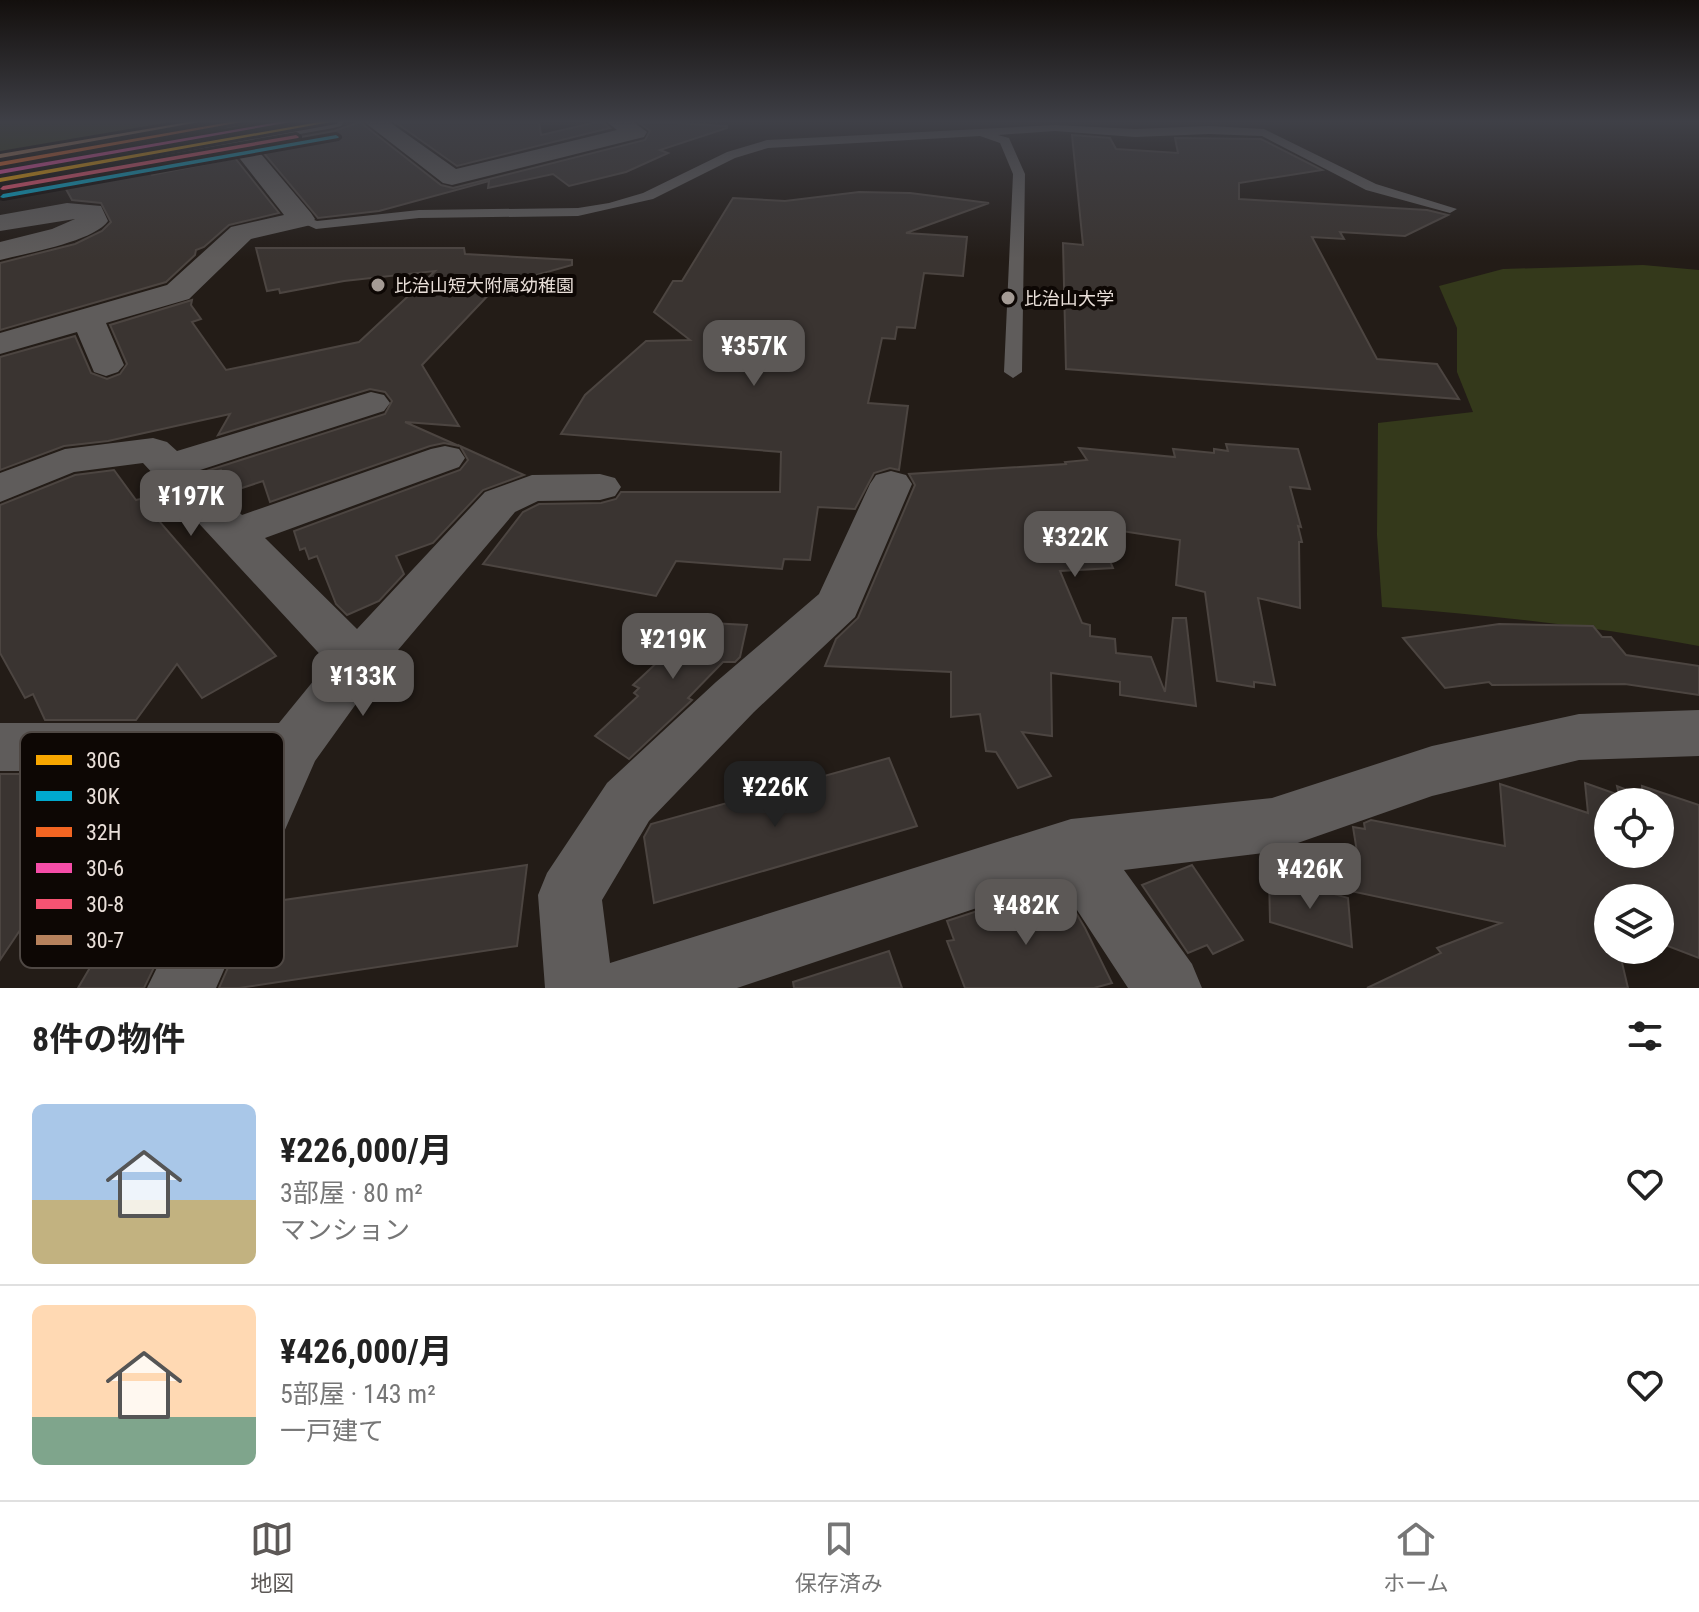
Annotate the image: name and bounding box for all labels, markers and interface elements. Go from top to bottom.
place label: 比治山短大附属幼稚園 [394,275,574,296]
marker: 比治山短大附属幼稚園 [369,276,387,294]
place label: 比治山大学 [1024,288,1114,309]
marker: 比治山大学 [999,289,1017,307]
pin: ¥357K [698,320,810,388]
text: ¥357K [721,331,787,361]
pin: ¥197K [135,470,247,538]
text: ¥197K [158,481,224,511]
pin: ¥322K [1019,511,1131,579]
text: ¥322K [1042,522,1108,552]
pin: ¥219K [617,613,729,681]
text: ¥219K [640,624,706,654]
pin: ¥133K [307,650,419,718]
text: ¥133K [330,661,396,691]
legend [20,732,284,968]
text: 30G [86,748,121,773]
pin: ¥226K [719,761,831,829]
text: ¥226K [742,772,808,802]
text: 30K [86,784,120,809]
map controls [1594,788,1674,964]
button: locate [1594,788,1674,868]
text: 32H [86,820,121,845]
pin: ¥426K [1254,843,1366,911]
text: ¥426K [1277,854,1343,884]
text: 30-6 [86,856,124,881]
pin: ¥482K [970,879,1082,947]
button: layers [1594,884,1674,964]
text: ¥482K [993,890,1059,920]
text: 30-8 [86,892,124,917]
text: 30-7 [86,928,124,953]
icon: filters [1623,1014,1667,1058]
text: 8件の物件 [32,1019,185,1059]
text: ¥226,000/月 [280,1130,453,1170]
icon: home [96,1136,192,1232]
icon: heart [1623,1162,1667,1206]
text: 3部屋 · 80 m² [280,1178,423,1208]
text: マンション [280,1215,410,1245]
text: ¥426,000/月 [280,1331,453,1371]
icon: home [96,1337,192,1433]
icon: heart [1623,1363,1667,1407]
text: 5部屋 · 143 m² [280,1379,436,1409]
text: 一戸建て [280,1416,384,1446]
tab: 地図 [250,1517,294,1597]
tab: 保存済み [795,1517,883,1597]
tab: ホーム [1383,1517,1449,1597]

